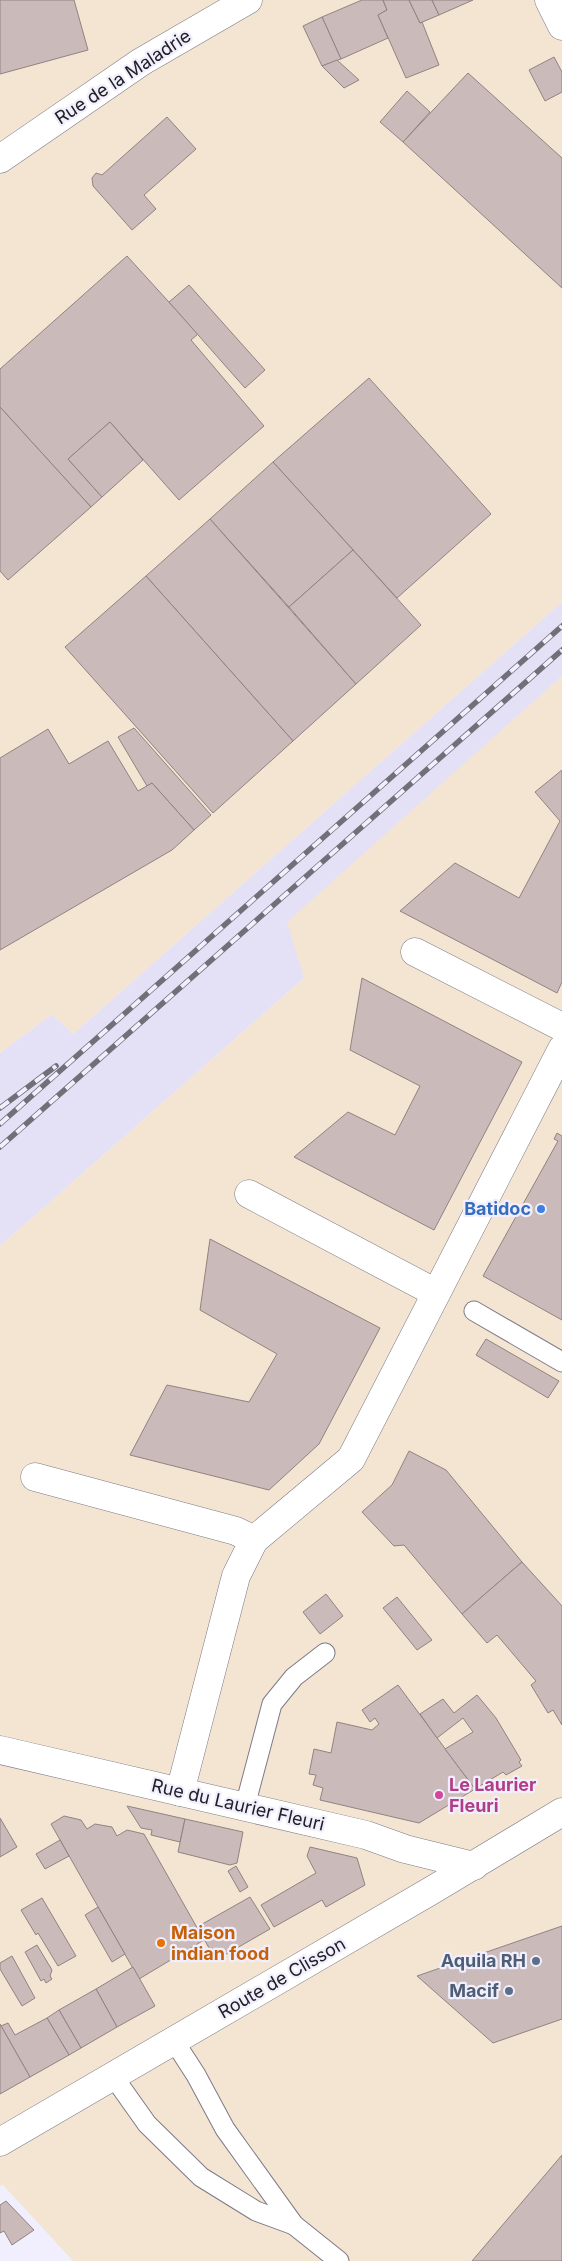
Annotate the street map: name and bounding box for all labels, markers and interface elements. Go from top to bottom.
street label: Rue de la Maladrie [51,25,195,128]
place label: Batidoc [464,1198,531,1219]
marker: Batidoc [535,1203,547,1215]
street label: Rue du Laurier Fleuri [150,1774,327,1835]
place label: Le Laurier Fleuri [449,1774,536,1816]
marker: Le Laurier Fleuri [433,1789,445,1801]
place label: Maison indian food [171,1922,269,1964]
street label: Route de Clisson [215,1933,349,2022]
marker: Maison indian food [155,1937,167,1949]
place label: Aquila RH [441,1950,526,1971]
marker: Aquila RH [530,1955,542,1967]
place label: Macif [449,1980,499,2001]
marker: Macif [503,1985,515,1997]

